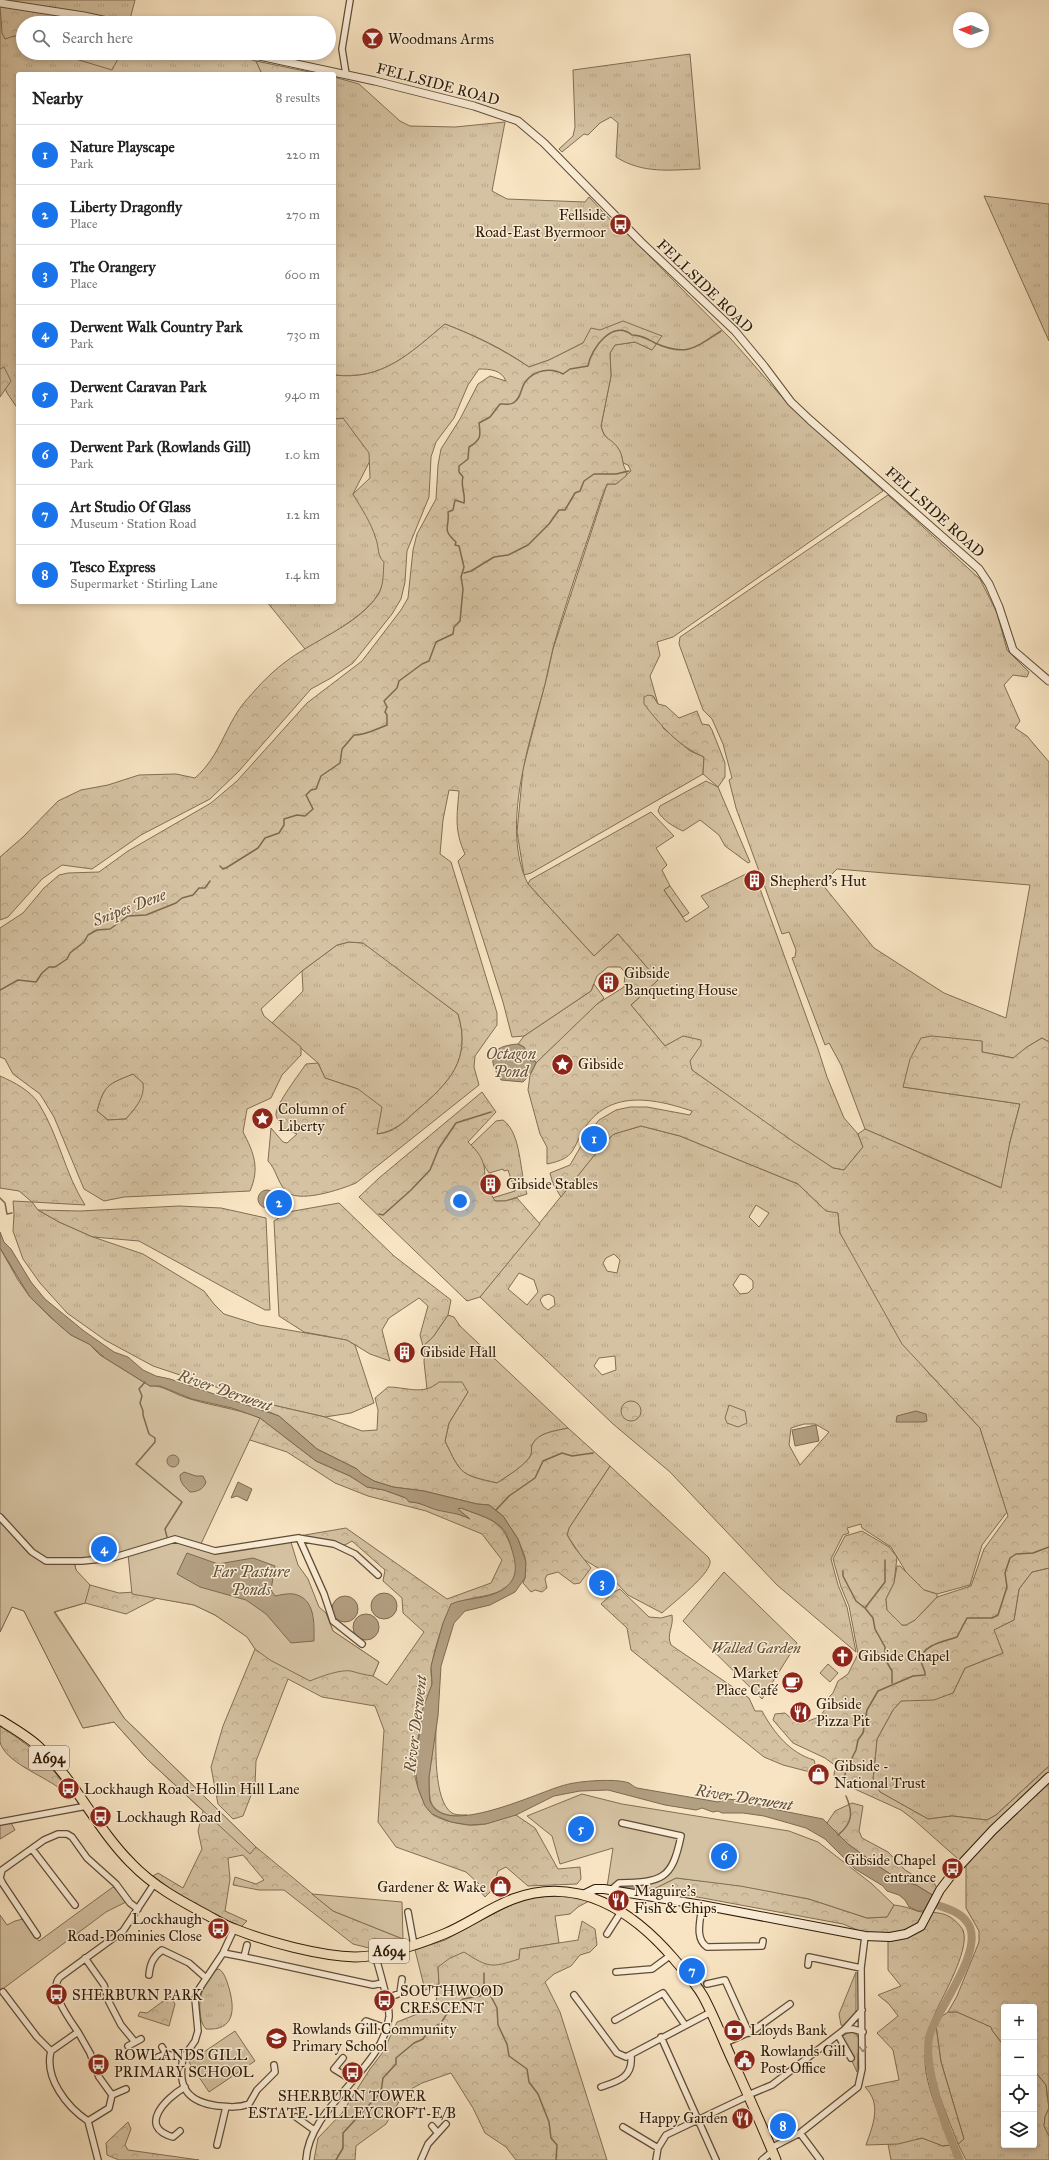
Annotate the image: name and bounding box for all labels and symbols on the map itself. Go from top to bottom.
north arrow [953,12,989,48]
bar icon: Woodmans Arms [359,26,385,52]
place label: Woodmans Arms [388,30,494,48]
street label: FELLSIDE ROAD [374,59,502,109]
place label: Fellside Road-East Byermoor [475,206,606,241]
bus stop icon: Fellside Road-East Byermoor [608,211,634,237]
street label: FELLSIDE ROAD [653,235,757,337]
street label: FELLSIDE ROAD [882,463,988,561]
building icon: Shepherd's Hut [742,868,768,894]
place label: Shepherd's Hut [770,872,867,890]
water label: Snipes Dene [89,884,170,931]
place label: Gibside Banqueting House [624,964,738,1000]
building icon: Gibside Banqueting House [595,969,621,995]
water label: Octagon Pond [486,1044,537,1081]
place icon: Gibside [550,1051,576,1077]
place label: Gibside [578,1055,624,1073]
place label: Column of Liberty [278,1100,347,1135]
place icon: Column of Liberty [250,1105,276,1131]
pin: 1 [581,1124,607,1154]
building icon: Gibside Stables [478,1171,504,1197]
place label: Gibside Stables [506,1175,598,1193]
pin: 2 [266,1188,292,1218]
your location [450,1191,470,1211]
building icon: Gibside Hall [391,1339,417,1365]
place label: Gibside Hall [420,1343,497,1361]
water label: River Derwent [174,1365,275,1416]
pin: 4 [91,1534,117,1564]
water label: Far Pasture Ponds [211,1562,291,1599]
pin: 3 [589,1568,615,1598]
park label: Walled Garden [711,1639,801,1657]
church icon: Gibside Chapel [830,1643,856,1669]
place label: Gibside Chapel [858,1647,951,1665]
place label: Market Place Café [715,1664,779,1699]
cafe icon: Market Place Café [780,1669,806,1695]
water label: River Derwent [400,1673,431,1775]
place label: Gibside Pizza Pit [816,1695,871,1730]
restaurant icon: Gibside Pizza Pit [787,1700,813,1726]
road number: A694 [29,1746,69,1770]
place label: Gibside - National Trust [834,1757,927,1792]
shop icon: Gibside - National Trust [806,1762,832,1788]
bus stop icon: Lockhaugh Road-Hollin Hill Lane [55,1776,81,1802]
place label: Lockhaugh Road-Hollin Hill Lane [84,1780,300,1798]
water label: River Derwent [693,1780,795,1815]
bus stop icon: Lockhaugh Road [87,1804,113,1830]
place label: Lockhaugh Road [116,1808,222,1826]
pin: 5 [568,1814,594,1844]
pin: 6 [711,1841,737,1871]
place label: Gibside Chapel entrance [844,1851,937,1886]
bus stop icon: Gibside Chapel entrance [939,1856,965,1882]
shop icon: Gardener & Wake [488,1874,514,1900]
place label: Gardener & Wake [377,1878,486,1896]
place label: Maguire's Fish & Chips [634,1882,717,1917]
restaurant icon: Maguire's Fish & Chips [606,1887,632,1913]
place label: Lockhaugh Road-Dominies Close [67,1910,203,1945]
bus stop icon: Lockhaugh Road-Dominies Close [205,1915,231,1941]
road number: A694 [369,1939,409,1963]
pin: 7 [679,1956,705,1986]
bus stop icon: SHERBURN PARK [44,1982,70,2008]
place label: SOUTHWOOD CRESCENT [400,1982,504,2017]
place label: SHERBURN PARK [72,1986,203,2004]
bus stop icon: SOUTHWOOD CRESCENT [371,1987,397,2013]
bank icon: Lloyds Bank [721,2017,747,2043]
place label: Rowlands Gill Community Primary School [292,2020,457,2055]
place label: Lloyds Bank [750,2021,827,2039]
school or university icon: Rowlands Gill Community Primary School [264,2025,290,2051]
place label: Rowlands Gill Post Office [760,2042,847,2077]
place label: ROWLANDS GILL PRIMARY SCHOOL [114,2046,254,2081]
one-way arrow [859,2046,867,2052]
public building icon: Rowlands Gill Post Office [732,2047,758,2073]
bus stop icon: ROWLANDS GILL PRIMARY SCHOOL [86,2051,112,2077]
bus stop icon: SHERBURN TOWER ESTATE-LILLEYCROFT-E/B [339,2060,365,2086]
place label: SHERBURN TOWER ESTATE-LILLEYCROFT-E/B [248,2087,456,2122]
restaurant icon: Happy Garden [730,2105,756,2131]
place label: Happy Garden [639,2109,728,2127]
pin: 8 [770,2111,796,2141]

